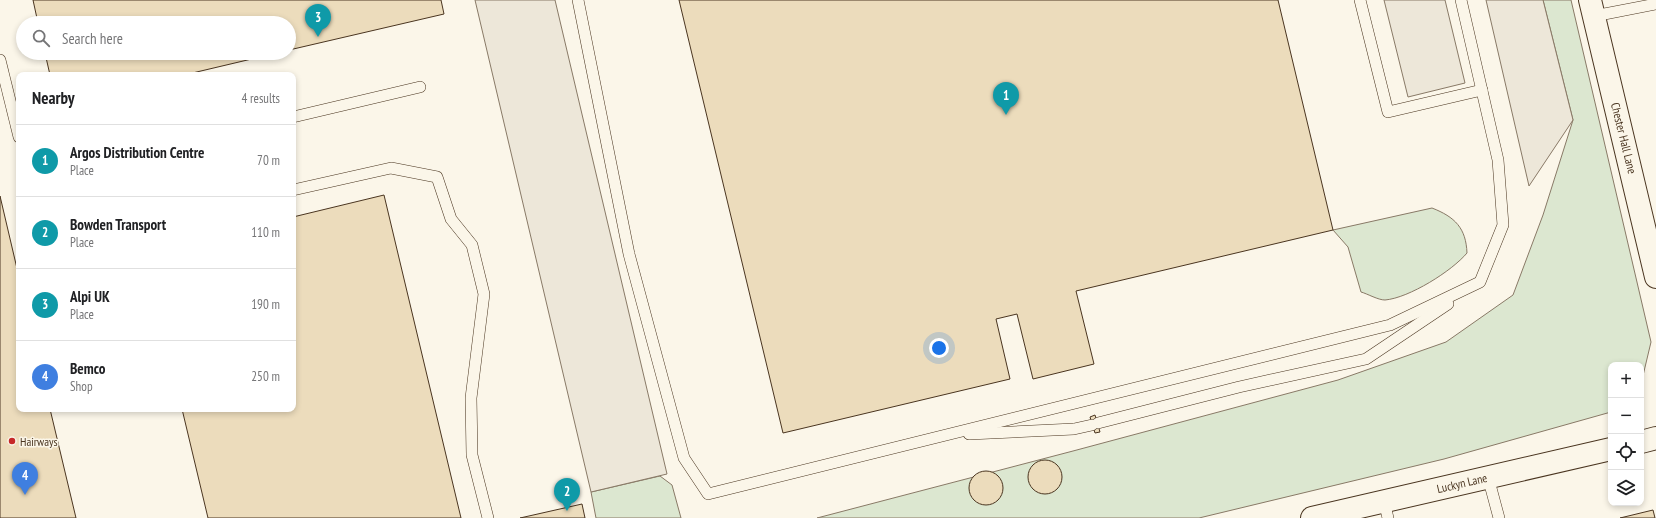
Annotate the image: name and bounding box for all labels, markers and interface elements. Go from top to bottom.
pin: 3 [305,4,331,37]
search box [16,16,296,60]
icon: search [30,27,52,49]
text: Search here [62,29,123,48]
pin: 1 [993,82,1019,115]
text: Nearby [32,87,75,109]
text: 4 results [241,90,280,107]
street label: Chester Hall Lane [1608,101,1640,175]
text: Argos Distribution Centre [70,143,204,162]
text: 1 [42,152,48,169]
text: 70 m [257,152,280,169]
text: Place [70,162,94,179]
text: Bowden Transport [70,215,166,234]
text: 2 [42,224,48,241]
text: 110 m [251,224,280,241]
text: Place [70,234,94,251]
text: Alpi UK [70,287,110,306]
text: 3 [42,296,48,313]
text: 190 m [251,296,280,313]
text: Place [70,306,94,323]
your location [929,338,949,358]
text: Bemco [70,359,105,378]
map controls [1608,362,1644,506]
button: + [1608,362,1644,398]
text: 4 [42,368,48,385]
text: 250 m [251,368,280,385]
text: Shop [70,378,93,395]
button: − [1608,398,1644,434]
place label: Hairways [20,434,58,449]
button: locate [1608,434,1644,470]
marker: Hairways [7,436,17,446]
pin: 4 [12,462,38,495]
street label: Luckyn Lane [1435,470,1489,496]
button: layers [1608,470,1644,506]
pin: 2 [554,478,580,511]

